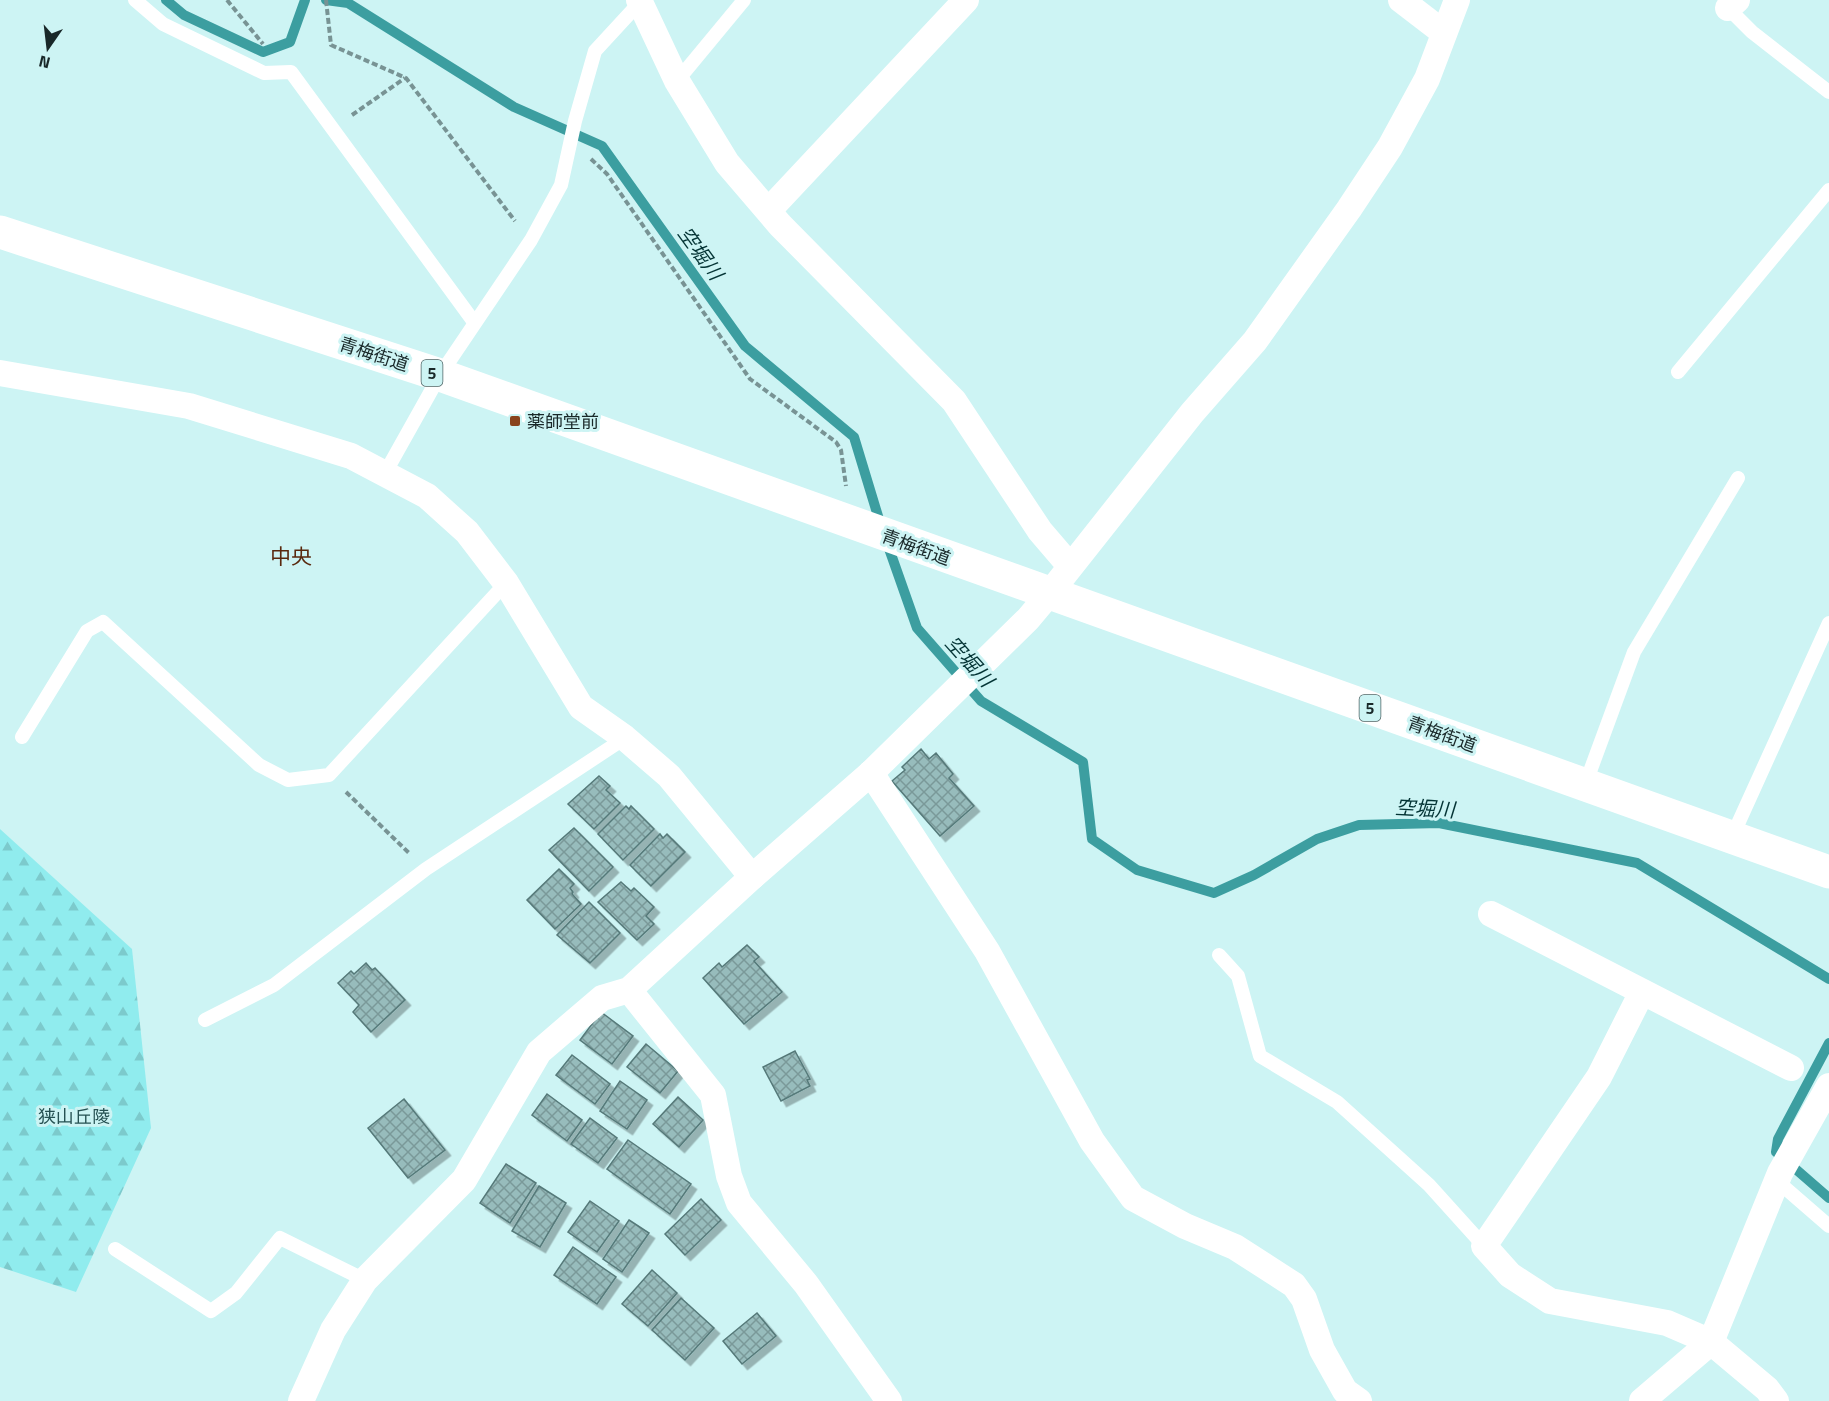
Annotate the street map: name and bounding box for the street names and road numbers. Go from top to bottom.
street label: 青梅街道 [336,330,412,378]
road number: 5 [422,360,442,386]
street label: 青梅街道 [878,522,954,572]
road number: 5 [1360,695,1380,721]
street label: 青梅街道 [1404,709,1480,759]

